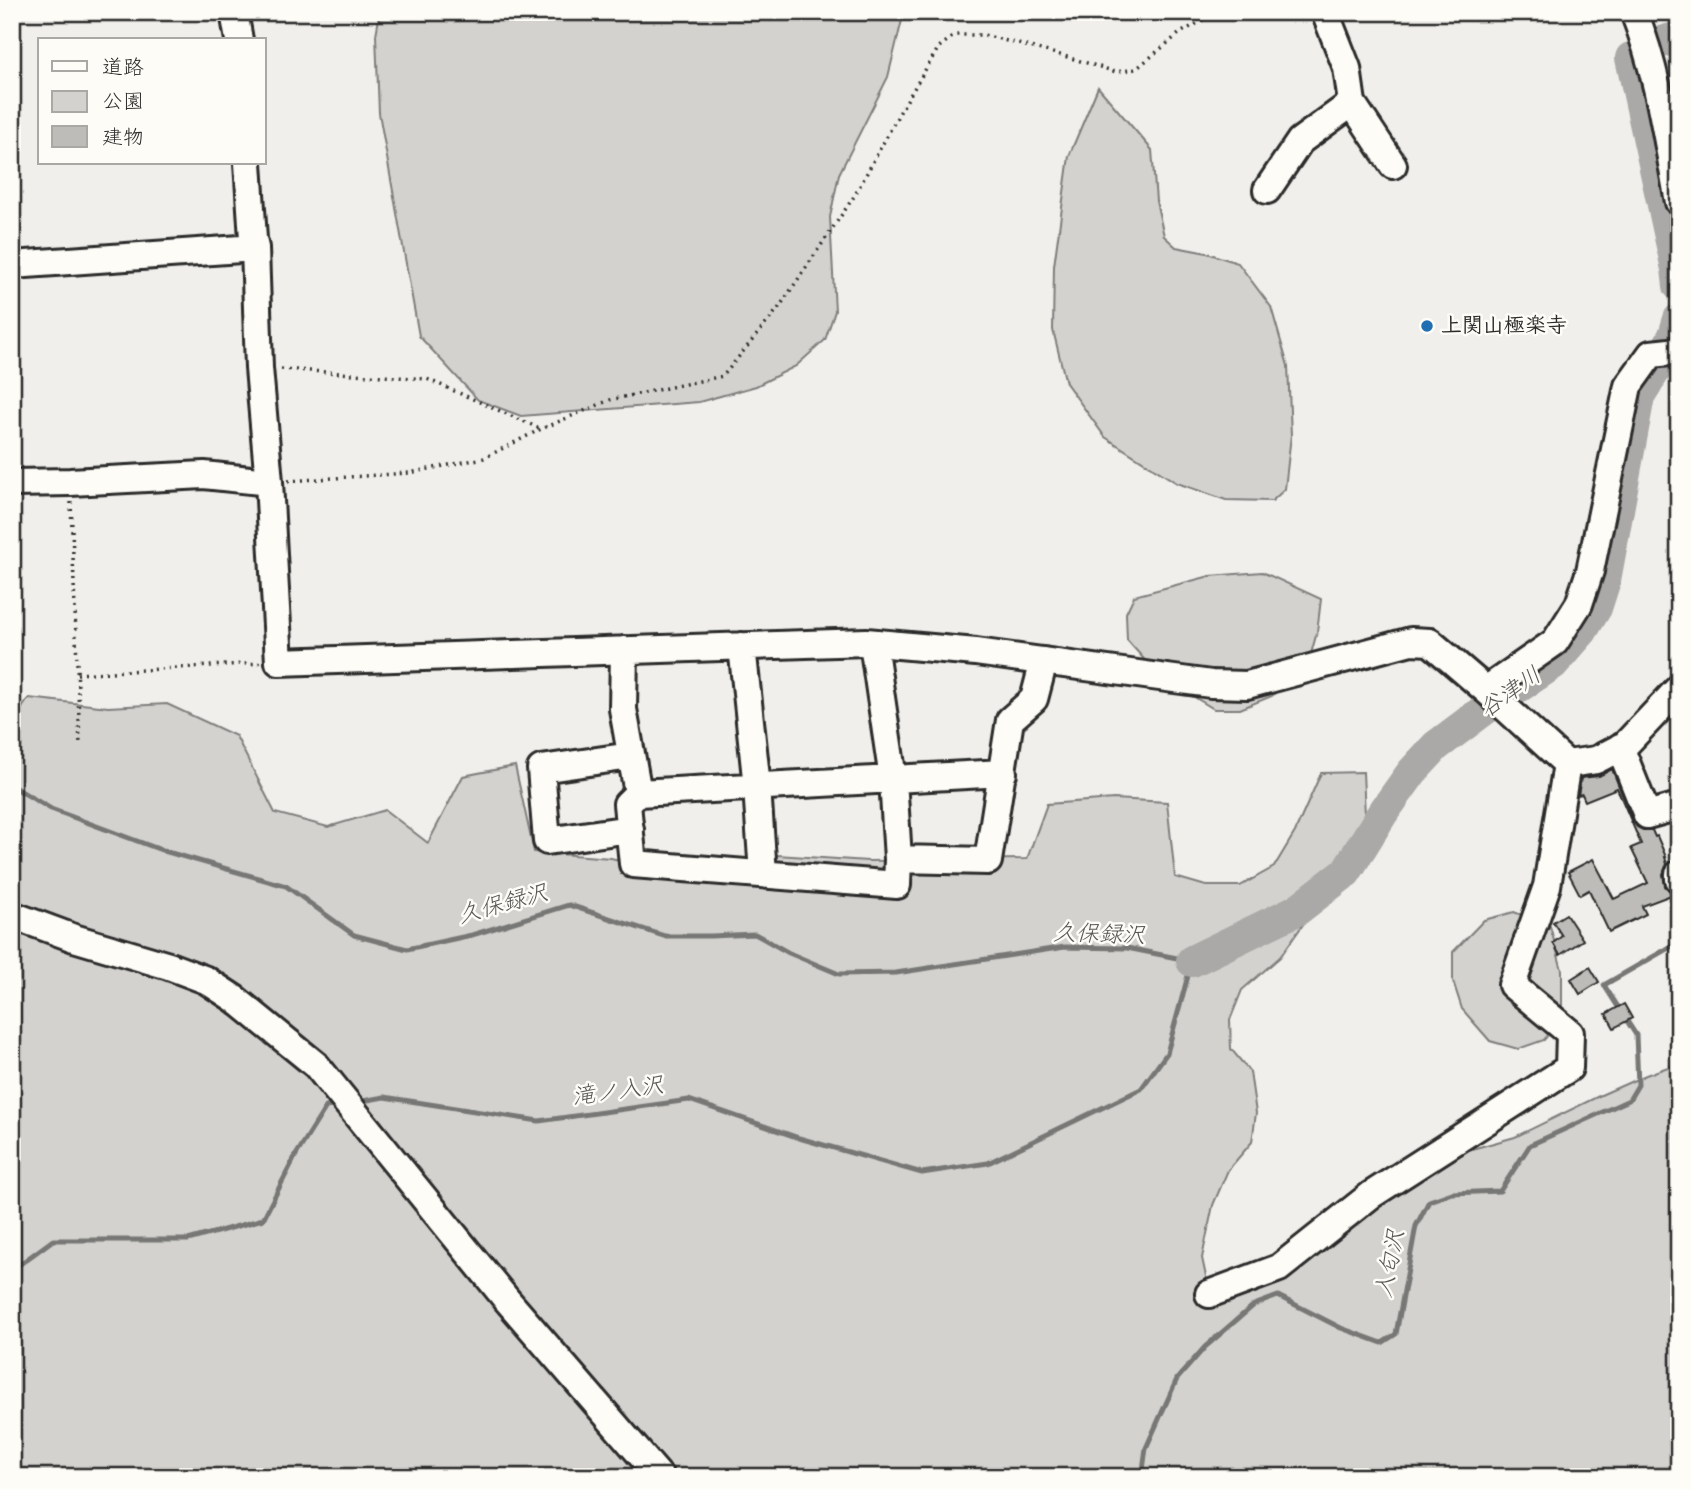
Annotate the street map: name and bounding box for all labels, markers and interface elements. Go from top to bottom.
legend [38,38,266,164]
text: 道路 [102,54,144,82]
text: 公園 [102,88,144,116]
text: 建物 [102,124,144,152]
place label: 上関山極楽寺 [1441,312,1567,340]
marker: 上関山極楽寺 [1419,318,1435,334]
water label: 谷津川 [1474,661,1548,725]
water label: 久保録沢 [455,878,552,931]
water label: 久保録沢 [1053,918,1146,952]
water label: 滝ノ入沢 [570,1071,667,1113]
water label: 入匂沢 [1370,1226,1412,1301]

